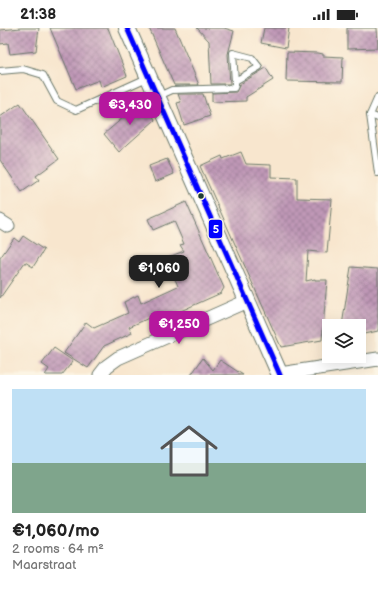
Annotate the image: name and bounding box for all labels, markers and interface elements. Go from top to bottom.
text: 21:38 [20,5,56,24]
pin: €3,430 [97,92,163,126]
text: €3,430 [108,97,152,113]
unlabelled marker [196,191,206,201]
line badge: 5 [208,219,223,239]
text: 5 [213,223,220,236]
pin: €1,060 [126,255,192,289]
text: €1,060 [138,260,180,276]
pin: €1,250 [146,311,212,345]
text: €1,250 [158,316,200,332]
map controls [322,319,366,363]
button: layers [322,319,366,363]
icon: home [153,415,225,487]
text: €1,060/mo [12,521,99,541]
text: 2 rooms · 64 m² [12,541,104,557]
text: Maarstraat [12,557,76,573]

